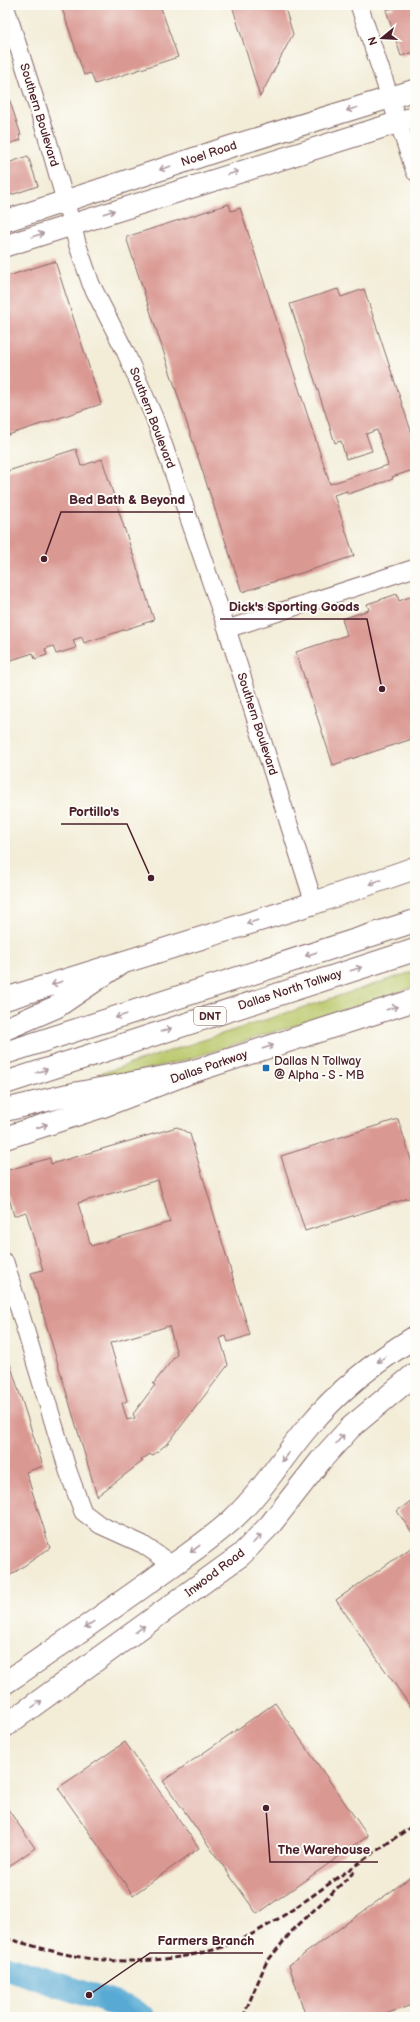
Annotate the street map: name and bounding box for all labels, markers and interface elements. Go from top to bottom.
north arrow [362,18,402,58]
text: N [366,35,380,47]
street label: Southern Boulevard [16,62,62,168]
one-way arrow [346,106,359,113]
street label: Noel Road [179,138,239,170]
one-way arrow [159,165,172,172]
one-way arrow [226,169,239,176]
one-way arrow [102,208,115,215]
one-way arrow [32,231,45,238]
street label: Southern Boulevard [126,365,178,471]
callout: Bed Bath & Beyond [61,487,193,512]
text: Bed Bath & Beyond [69,492,185,508]
callout: Dick's Sporting Goods [220,594,367,619]
text: Dick's Sporting Goods [229,599,359,615]
street label: Southern Boulevard [233,671,281,777]
callout: Portillo's [61,799,127,824]
text: Portillo's [69,804,119,820]
one-way arrow [369,879,382,886]
one-way arrow [245,919,258,926]
one-way arrow [305,951,318,958]
one-way arrow [349,965,362,972]
street label: Dallas North Tollway [236,966,344,1014]
one-way arrow [51,980,64,987]
one-way arrow [385,1004,398,1011]
road number: DNT [194,1007,226,1025]
one-way arrow [115,1013,128,1020]
one-way arrow [159,1026,171,1034]
one-way arrow [261,1043,274,1050]
street label: Dallas Parkway [168,1047,250,1087]
place label: Dallas N Tollway @ Alpha - S - MB [274,1054,364,1083]
marker: Dallas N Tollway @ Alpha - S - MB [261,1063,271,1073]
one-way arrow [36,1066,48,1074]
one-way arrow [35,1122,48,1129]
one-way arrow [377,1354,388,1363]
one-way arrow [335,1434,345,1444]
one-way arrow [281,1451,289,1462]
one-way arrow [252,1534,262,1544]
one-way arrow [189,1545,200,1553]
street label: Inwood Road [182,1546,248,1600]
one-way arrow [84,1621,95,1629]
one-way arrow [135,1625,146,1633]
one-way arrow [31,1700,42,1708]
callout: The Warehouse [270,1837,378,1862]
text: The Warehouse [278,1842,371,1858]
callout: Farmers Branch [150,1928,263,1953]
text: Farmers Branch [158,1933,254,1949]

